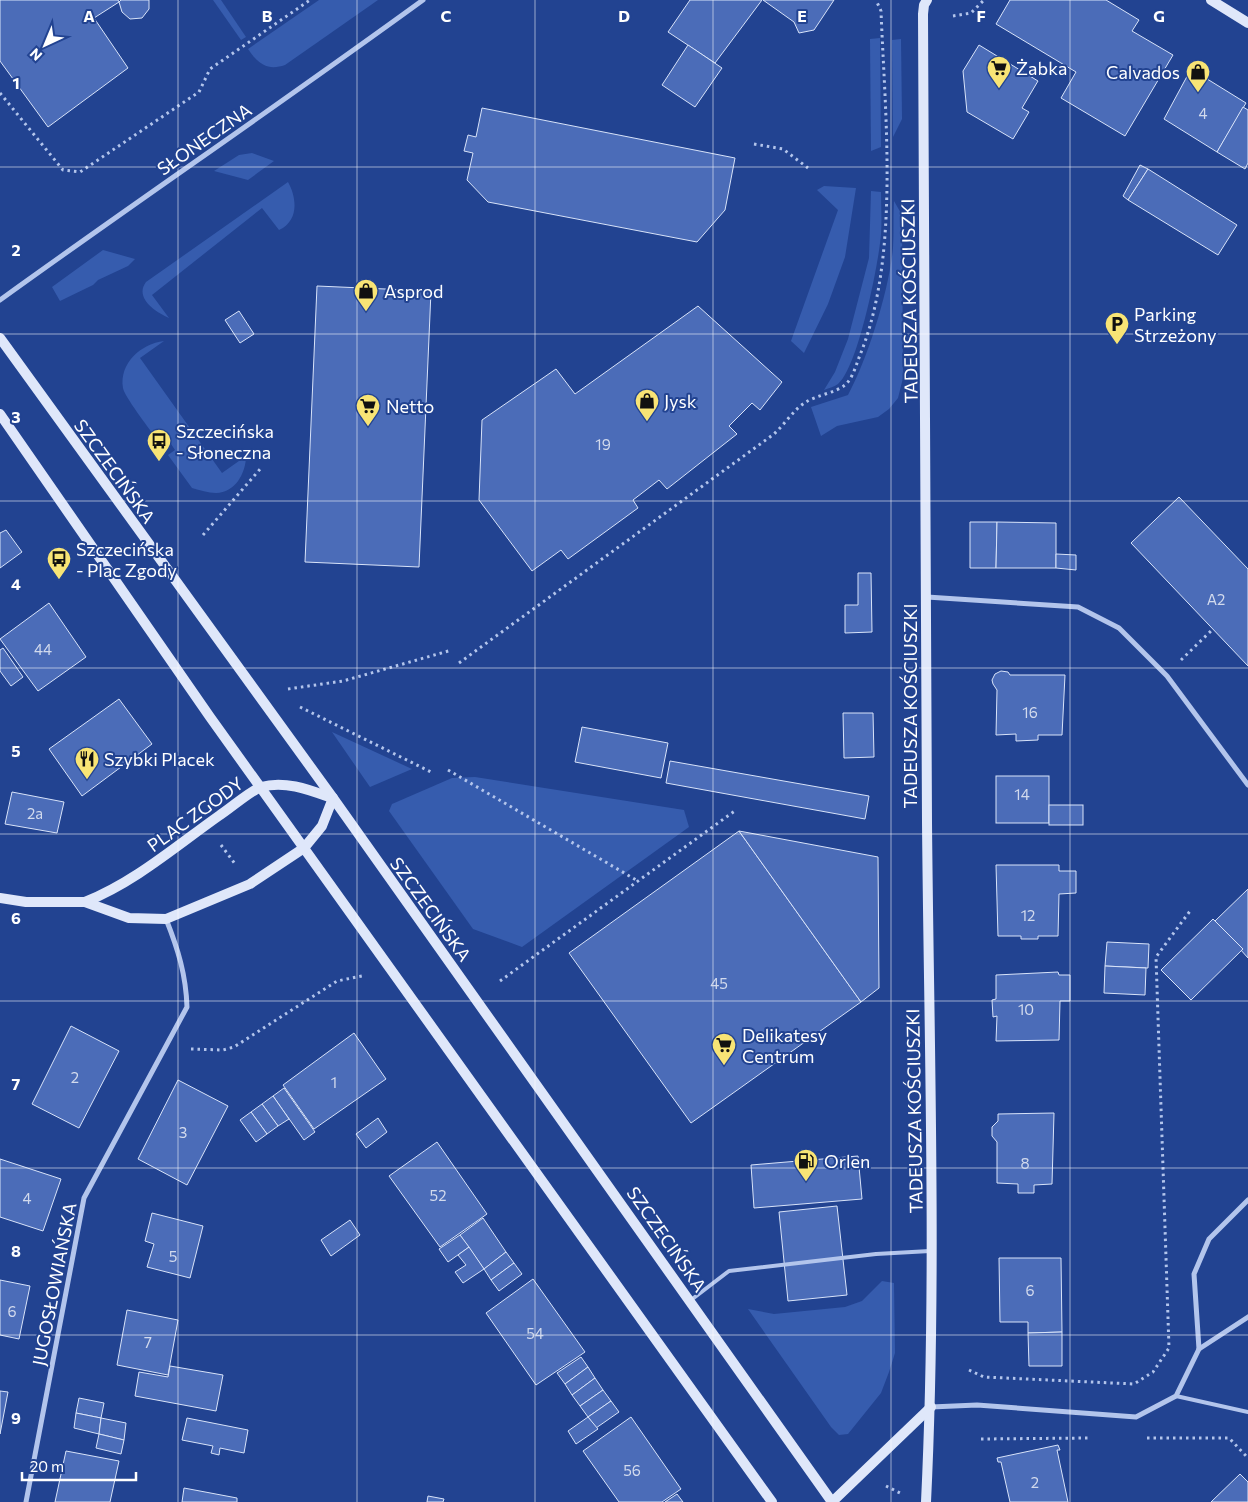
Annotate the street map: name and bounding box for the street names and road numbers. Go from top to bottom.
street label: SŁONECZNA [153,98,255,180]
street label: TADEUSZA KOŚCIUSZKI [896,198,922,404]
street label: SZCZECIŃSKA [70,415,160,527]
street label: TADEUSZA KOŚCIUSZKI [899,604,921,808]
street label: PLAC ZGODY [143,772,248,856]
street label: SZCZECIŃSKA [386,853,476,965]
street label: TADEUSZA KOŚCIUSZKI [901,1008,927,1214]
street label: SZCZECIŃSKA [623,1182,711,1296]
street label: JUGOSŁOWIAŃSKA [27,1201,81,1367]

